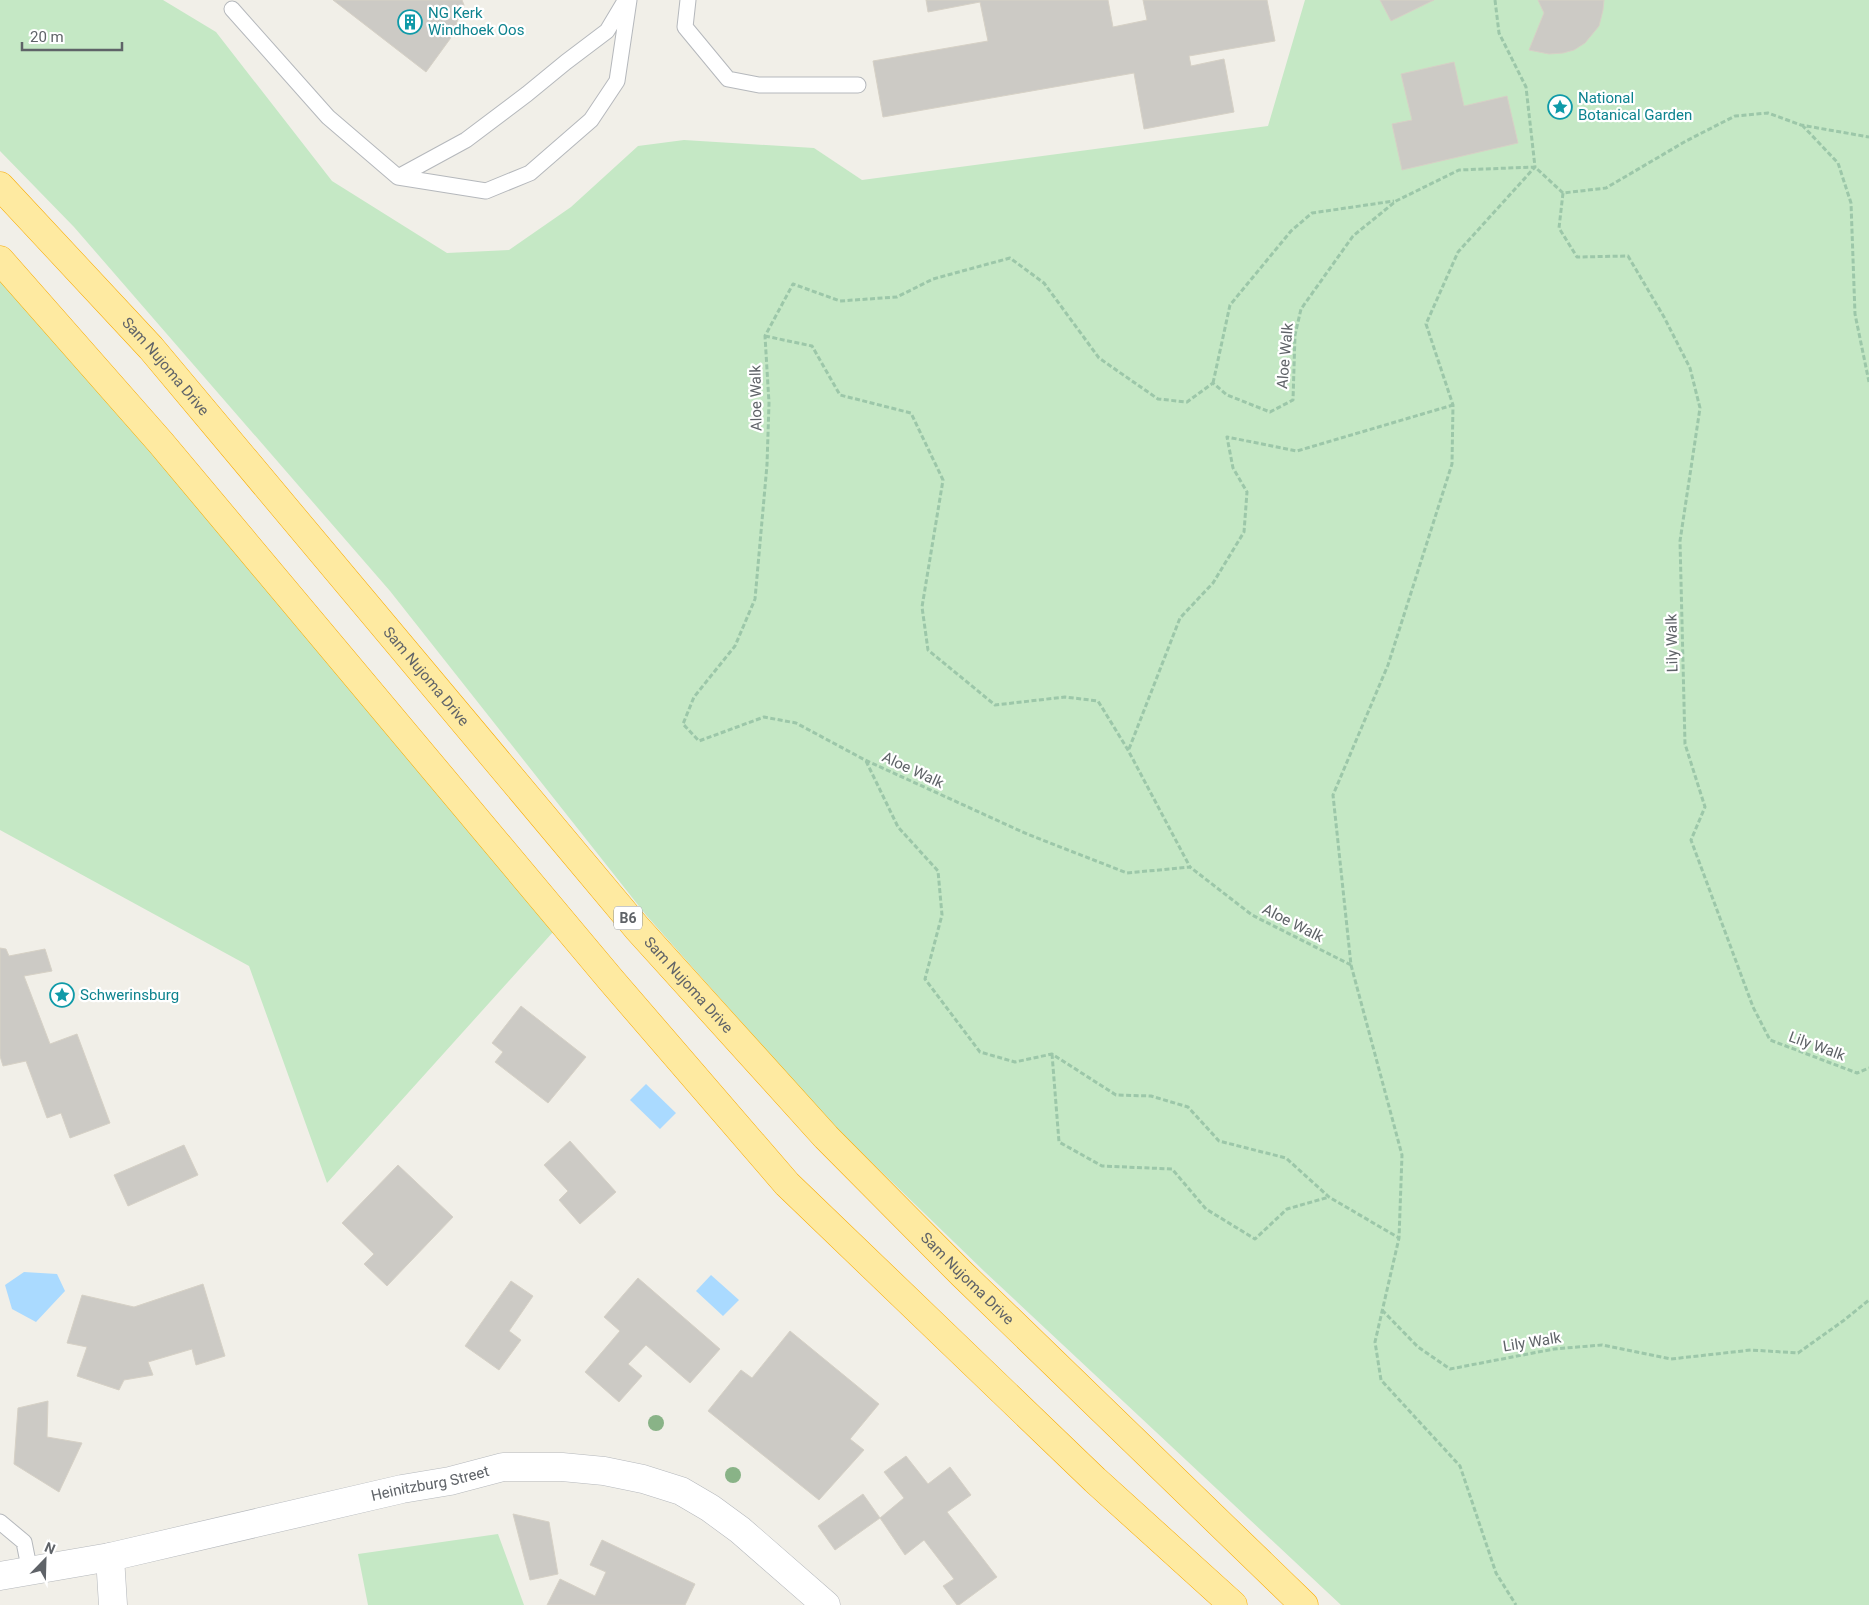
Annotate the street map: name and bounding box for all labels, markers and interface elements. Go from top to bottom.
place label: NG Kerk Windhoek Oos [428,4,524,39]
building icon: NG Kerk Windhoek Oos [397,9,423,35]
scale bar [22,20,122,52]
text: 20 m [30,28,64,46]
place label: National Botanical Garden [1578,89,1692,124]
place icon: National Botanical Garden [1547,94,1573,120]
street label: Sam Nujoma Drive [118,314,213,419]
street label: Aloe Walk [1273,322,1297,390]
street label: Aloe Walk [746,364,766,431]
street label: Lily Walk [1662,613,1682,672]
street label: Sam Nujoma Drive [380,623,473,730]
street label: Aloe Walk [879,748,947,792]
street label: Aloe Walk [1259,900,1327,946]
road number: B6 [614,906,642,930]
street label: Sam Nujoma Drive [640,933,737,1037]
place icon: Schwerinsburg [49,982,75,1008]
place label: Schwerinsburg [80,986,179,1004]
street label: Lily Walk [1786,1028,1848,1065]
street label: Sam Nujoma Drive [917,1229,1018,1328]
street label: Lily Walk [1502,1328,1563,1355]
street label: Heinitzburg Street [369,1462,491,1505]
north arrow [20,1535,70,1585]
text: N [42,1539,58,1557]

